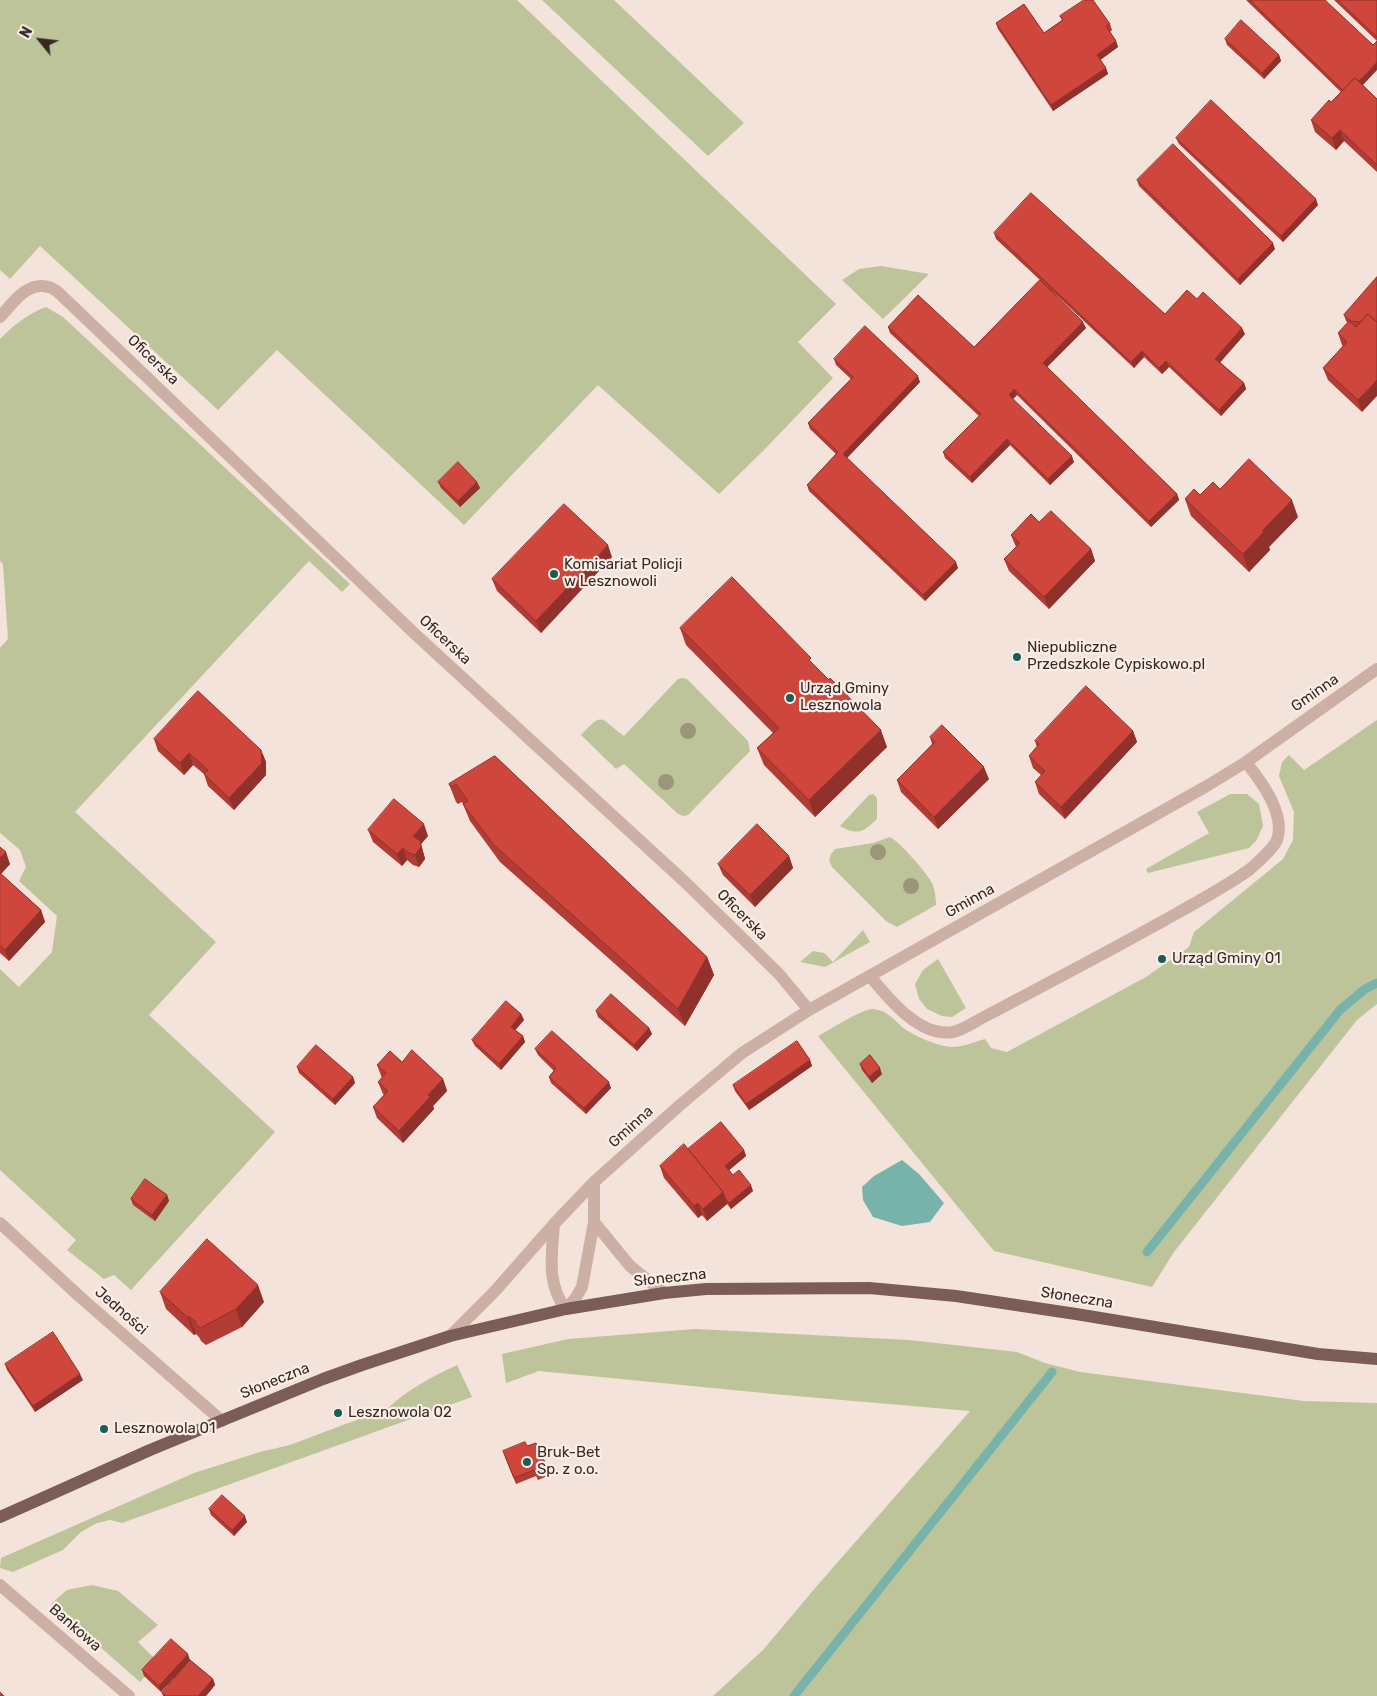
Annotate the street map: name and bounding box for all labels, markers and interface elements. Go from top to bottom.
north arrow [15,15,65,65]
text: N [17,24,36,41]
street label: Oficerska [124,331,182,389]
place label: Komisariat Policji w Lesznowoli [564,556,682,591]
marker: Komisariat Policji w Lesznowoli [548,568,560,580]
street label: Oficerska [415,611,475,669]
place label: Niepubliczne Przedszkole Cypiskowo.pl [1027,639,1205,674]
marker: Niepubliczne Przedszkole Cypiskowo.pl [1011,651,1023,663]
street label: Gminna [1288,670,1342,716]
place label: Urząd Gminy Lesznowola [800,680,889,715]
marker: Urząd Gminy Lesznowola [784,692,796,704]
street label: Gminna [942,880,998,922]
street label: Oficerska [713,886,771,944]
place label: Urząd Gminy 01 [1172,950,1281,968]
marker: Urząd Gminy 01 [1156,953,1168,965]
street label: Gminna [605,1102,657,1152]
street label: Słoneczna [633,1265,707,1291]
street label: Jedności [91,1283,151,1339]
street label: Słoneczna [1040,1283,1114,1313]
street label: Słoneczna [238,1359,312,1403]
place label: Lesznowola 02 [348,1404,452,1422]
marker: Lesznowola 02 [332,1407,344,1419]
place label: Lesznowola 01 [114,1420,215,1438]
marker: Lesznowola 01 [98,1423,110,1435]
place label: Bruk-Bet Sp. z o.o. [537,1444,600,1479]
marker: Bruk-Bet Sp. z o.o. [521,1456,533,1468]
street label: Bankowa [45,1600,105,1656]

